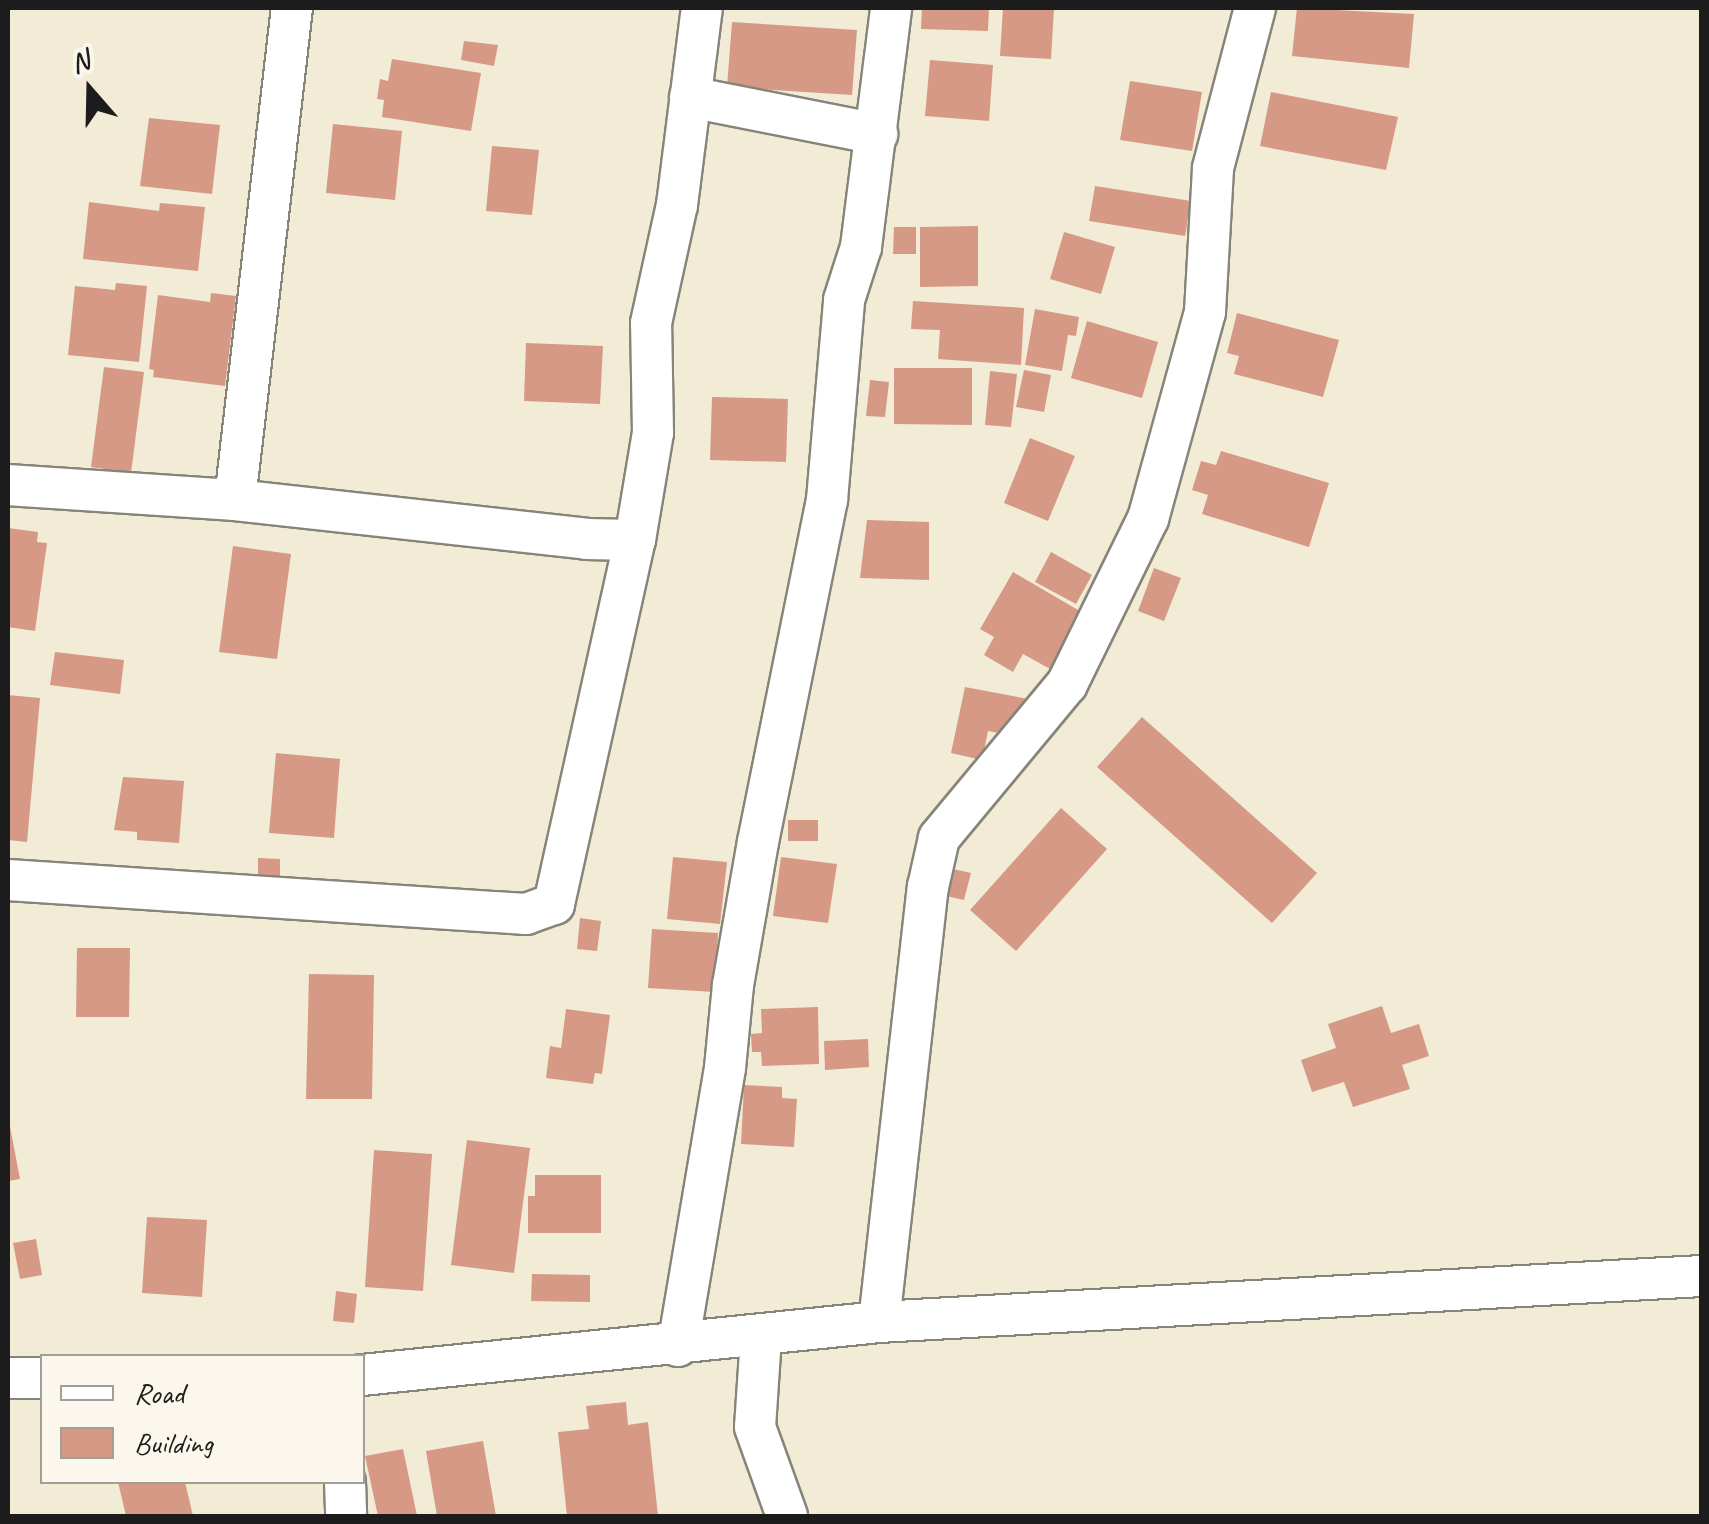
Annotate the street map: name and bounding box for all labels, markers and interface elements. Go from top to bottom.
north arrow [40,40,140,140]
text: N [65,42,94,81]
legend [40,1354,365,1484]
text: Road [134,1374,184,1412]
text: Building [134,1424,213,1462]

